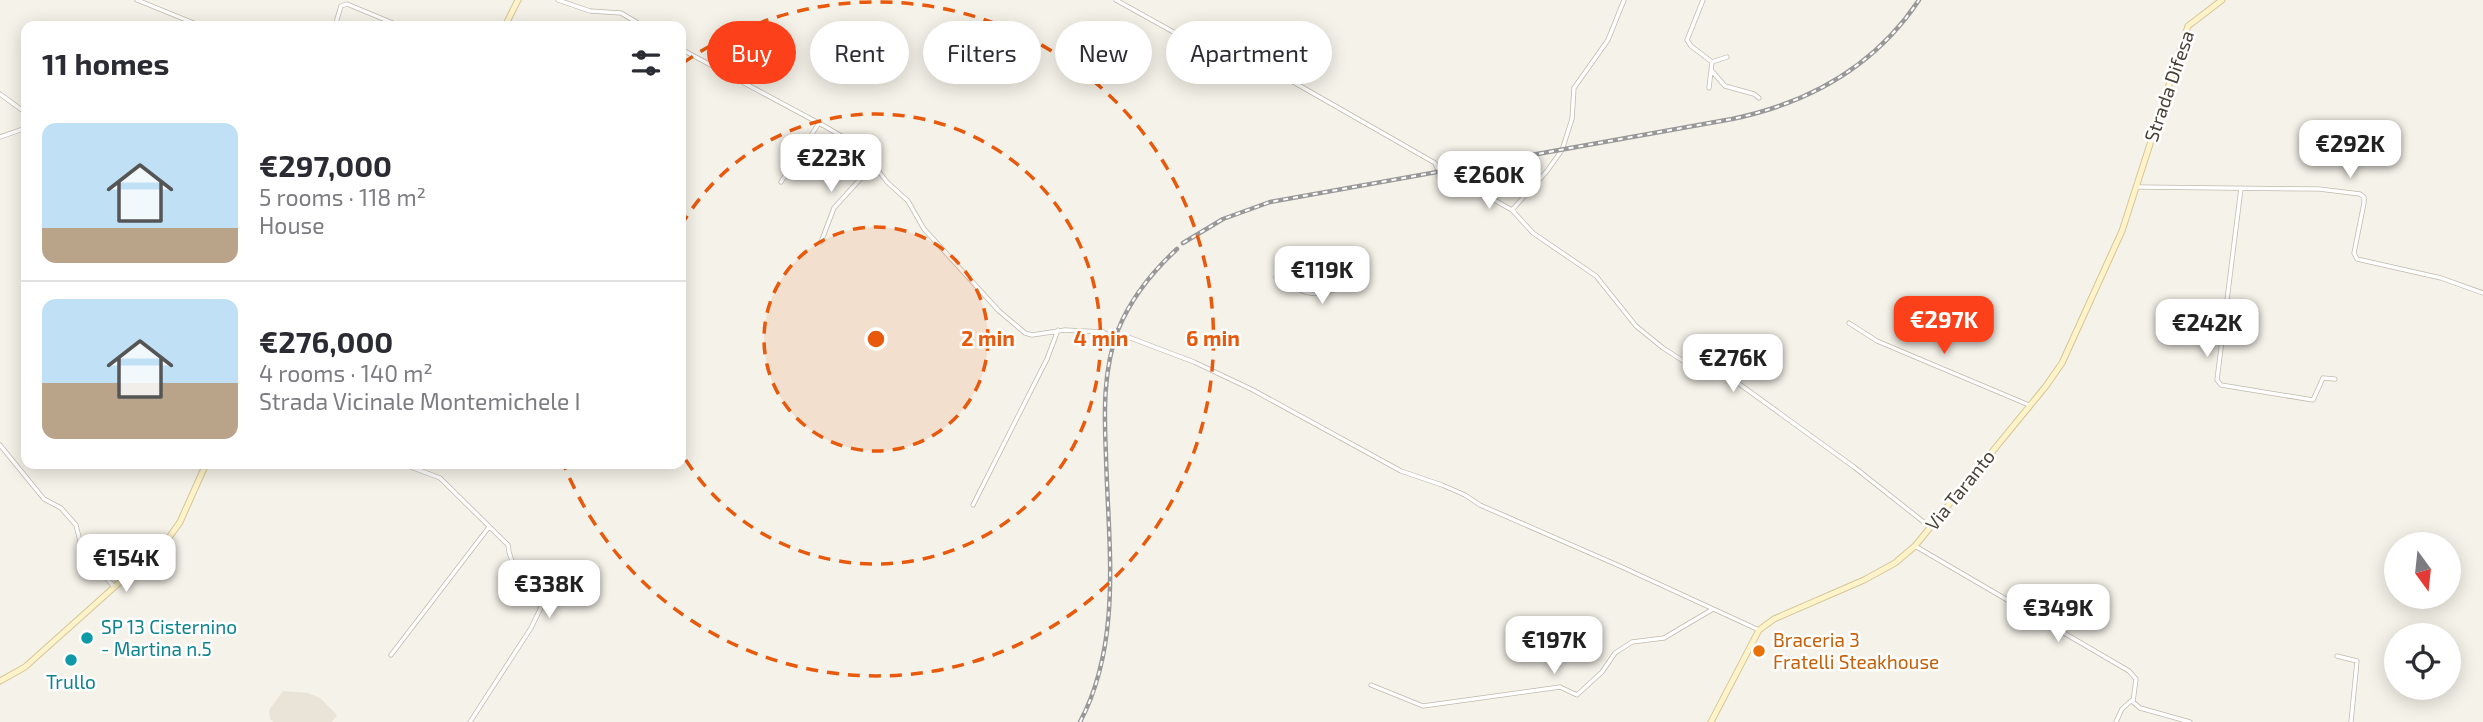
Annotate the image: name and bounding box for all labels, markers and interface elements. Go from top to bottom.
chip: Buy [707,21,796,84]
chip: Rent [810,21,909,84]
chip: Filters [923,21,1041,84]
chip: New [1055,21,1152,84]
chip: Apartment [1166,21,1332,84]
street label: Strada Difesa [2139,27,2198,144]
icon: filters [627,44,665,82]
text: 11 homes [42,45,169,81]
pin: €292K [2301,120,2399,180]
text: €292K [2315,129,2385,157]
pin: €223K [782,134,880,194]
text: €223K [796,143,866,171]
text: €297,000 [259,147,392,183]
icon: home [98,151,182,235]
pin: €260K [1440,152,1538,211]
text: €260K [1454,160,1524,188]
text: 5 rooms · 118 m² [259,183,426,211]
text: House [259,211,325,239]
pin: €119K [1273,246,1371,306]
text: €119K [1291,255,1353,283]
pin: €297K [1895,296,1993,356]
pin: €242K [2158,300,2256,359]
text: €297K [1910,305,1978,333]
text: €242K [2172,308,2242,336]
text: €276,000 [259,323,393,359]
text: 2 min [961,325,1015,350]
text: 4 min [1074,325,1128,350]
text: 6 min [1186,325,1240,350]
icon: home [98,327,182,411]
centre of rings [864,327,888,351]
pin: €276K [1684,334,1782,394]
text: €276K [1699,343,1767,371]
text: 4 rooms · 140 m² [259,359,433,387]
text: Strada Vicinale Montemichele I [259,387,581,415]
street label: Via Taranto [1920,445,1999,535]
north arrow [2384,532,2460,609]
map controls [2384,532,2461,700]
pin: €154K [77,534,175,594]
text: €154K [93,543,159,571]
pin: €338K [500,560,598,620]
text: €338K [514,569,584,597]
pin: €349K [2009,584,2107,644]
text: €349K [2023,593,2093,621]
place label: SP 13 Cisternino - Martina n.5 [101,615,237,660]
pin: €197K [1505,616,1603,676]
button: locate [2384,623,2461,700]
text: €197K [1522,625,1587,653]
place label: Braceria 3 Fratelli Steakhouse [1773,628,1939,673]
marker: SP 13 Cisternino - Martina n.5 [79,630,95,646]
marker: Braceria 3 Fratelli Steakhouse [1751,643,1767,659]
marker: Trullo [63,652,79,668]
place label: Trullo [46,670,96,693]

